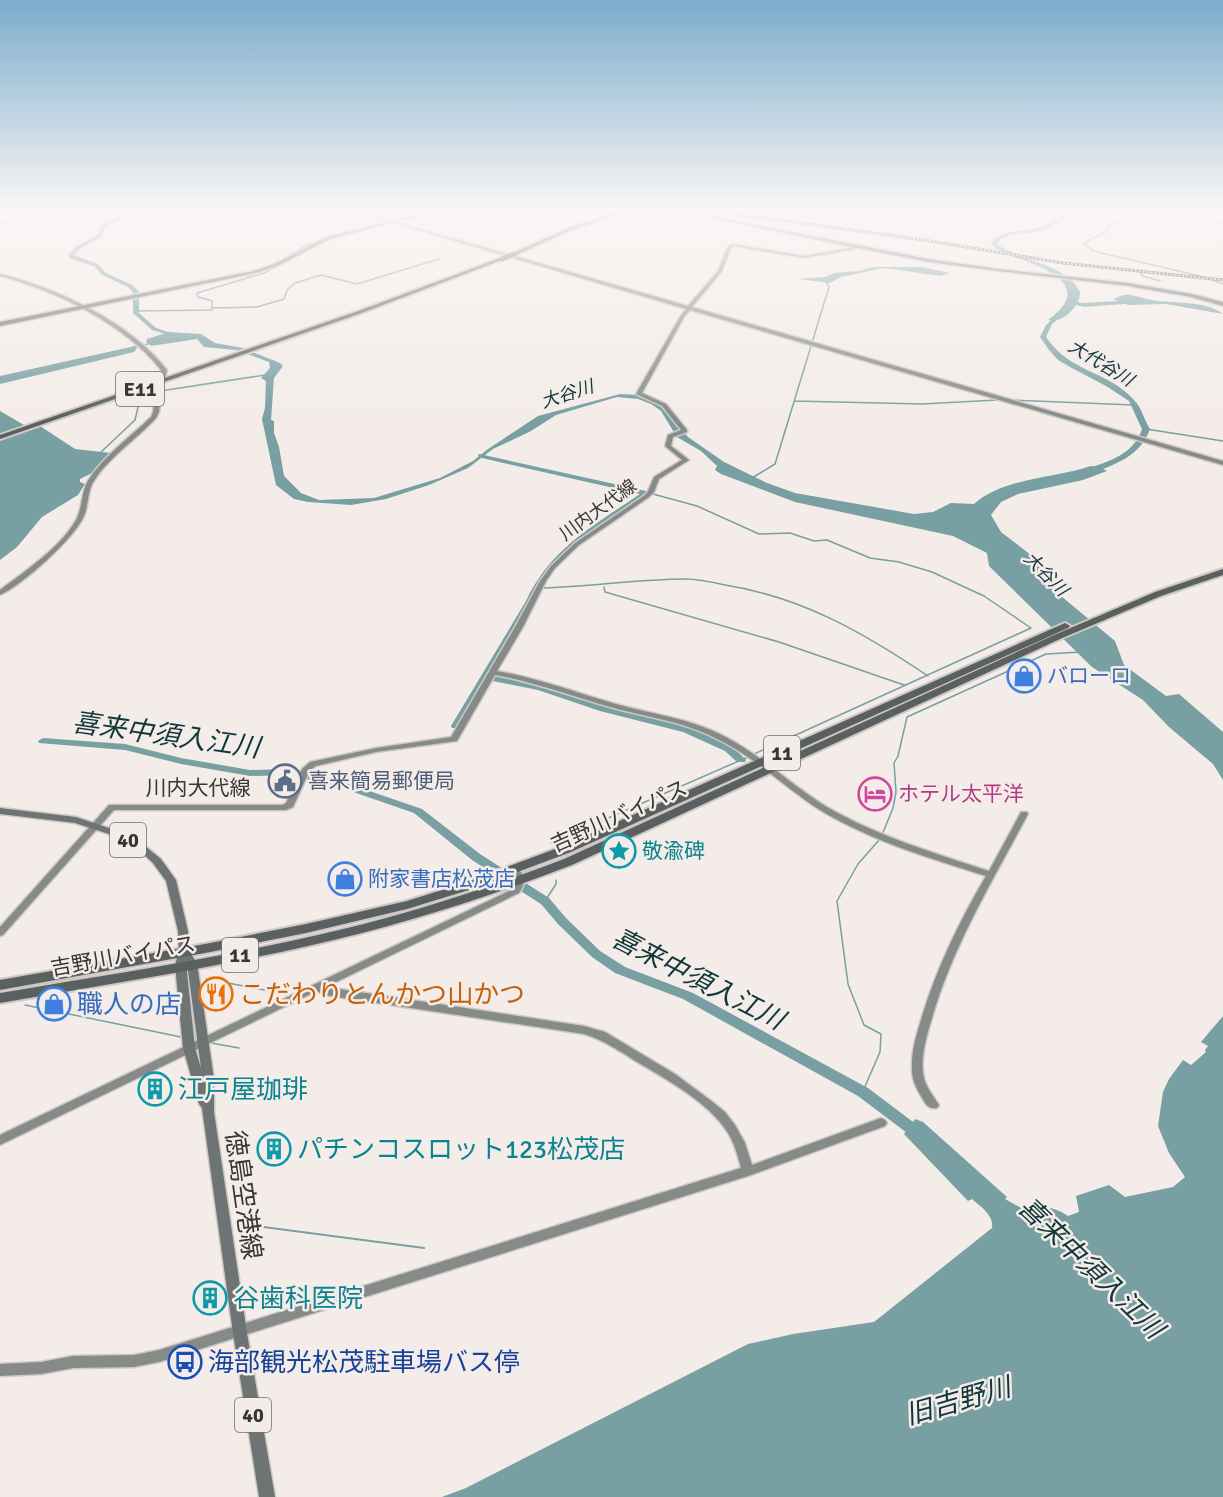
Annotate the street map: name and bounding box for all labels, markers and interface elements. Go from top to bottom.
water label: 大代谷川 [1064,335,1139,392]
road number: E11 [116,372,164,406]
water label: 大谷川 [538,375,598,413]
street label: 川内大代線 [555,475,641,545]
water label: 大谷川 [1019,547,1074,602]
shop icon: バローロ [1006,658,1042,694]
place label: バローロ [1047,663,1131,689]
water label: 喜来中須入江川 [70,706,265,765]
road number: 11 [764,736,800,770]
public building icon: 喜来簡易郵便局 [267,763,303,799]
place label: 喜来簡易郵便局 [308,768,455,794]
street label: 吉野川バイパス [547,774,691,858]
street label: 川内大代線 [146,775,251,801]
hotel icon: ホテル太平洋 [857,776,893,812]
place label: ホテル太平洋 [898,781,1024,807]
road number: 40 [110,823,146,857]
place icon: 敬渝碑 [601,833,637,869]
place label: 敬渝碑 [642,838,705,864]
shop icon: 附家書店松茂店 [327,861,363,897]
place label: 附家書店松茂店 [368,866,515,892]
water label: 喜来中須入江川 [606,922,792,1038]
street label: 吉野川バイパス [49,930,197,982]
road number: 11 [222,938,258,972]
restaurant icon: こだわりとんかつ山かつ [198,976,234,1012]
place label: こだわりとんかつ山かつ [239,979,525,1011]
shop icon: 職人の店 [36,986,72,1022]
place label: 職人の店 [77,989,181,1021]
building icon: 江戸屋珈琲 [137,1071,173,1107]
place label: 江戸屋珈琲 [178,1074,308,1106]
street label: 徳島空港線 [218,1129,268,1262]
building icon: パチンコスロット123松茂店 [256,1131,292,1167]
place label: パチンコスロット123松茂店 [297,1134,625,1166]
water label: 喜来中須入江川 [1011,1191,1172,1348]
building icon: 谷歯科医院 [192,1280,228,1316]
place label: 谷歯科医院 [233,1283,363,1315]
bus stop icon: 海部観光松茂駐車場バス停 [167,1344,203,1380]
place label: 海部観光松茂駐車場バス停 [208,1347,520,1379]
water label: 旧吉野川 [902,1370,1017,1432]
road number: 40 [235,1398,271,1432]

